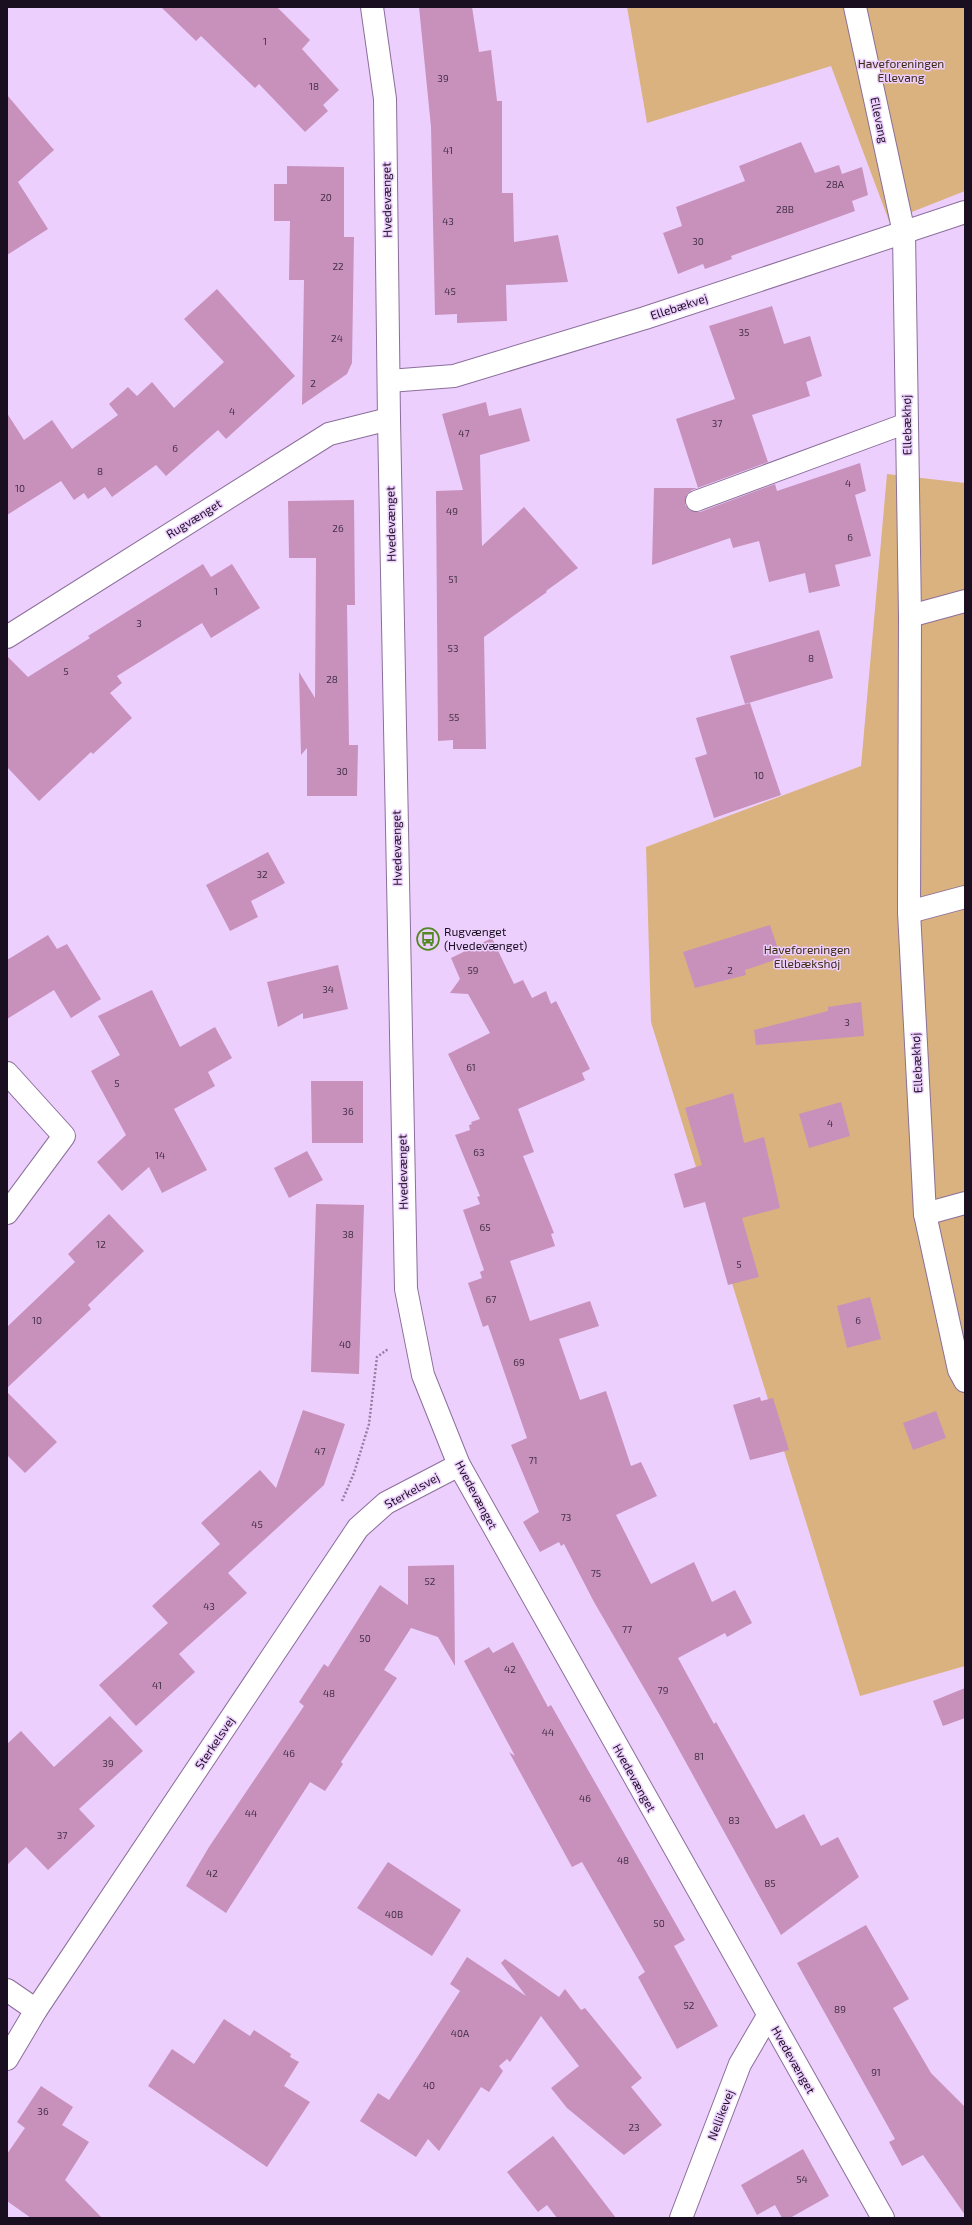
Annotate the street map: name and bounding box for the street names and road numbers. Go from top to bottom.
street label: Ellevang [868,95,892,144]
street label: Hvedevænget [378,162,394,238]
street label: Ellebækvej [648,290,709,323]
street label: Ellebækhøj [898,395,915,455]
street label: Hvedevænget [382,486,398,562]
street label: Rugvænget [163,495,224,541]
street label: Hvedevænget [388,810,404,886]
street label: Ellebækhøj [907,1032,926,1094]
street label: Hvedevænget [394,1134,410,1210]
street label: Hvedevænget [453,1458,501,1531]
street label: Sterkelsvej [382,1469,442,1512]
street label: Sterkelsvej [192,1714,238,1772]
street label: Hvedevænget [610,1741,659,1814]
street label: Hvedevænget [769,2023,819,2096]
street label: Nellikevej [704,2087,737,2142]

